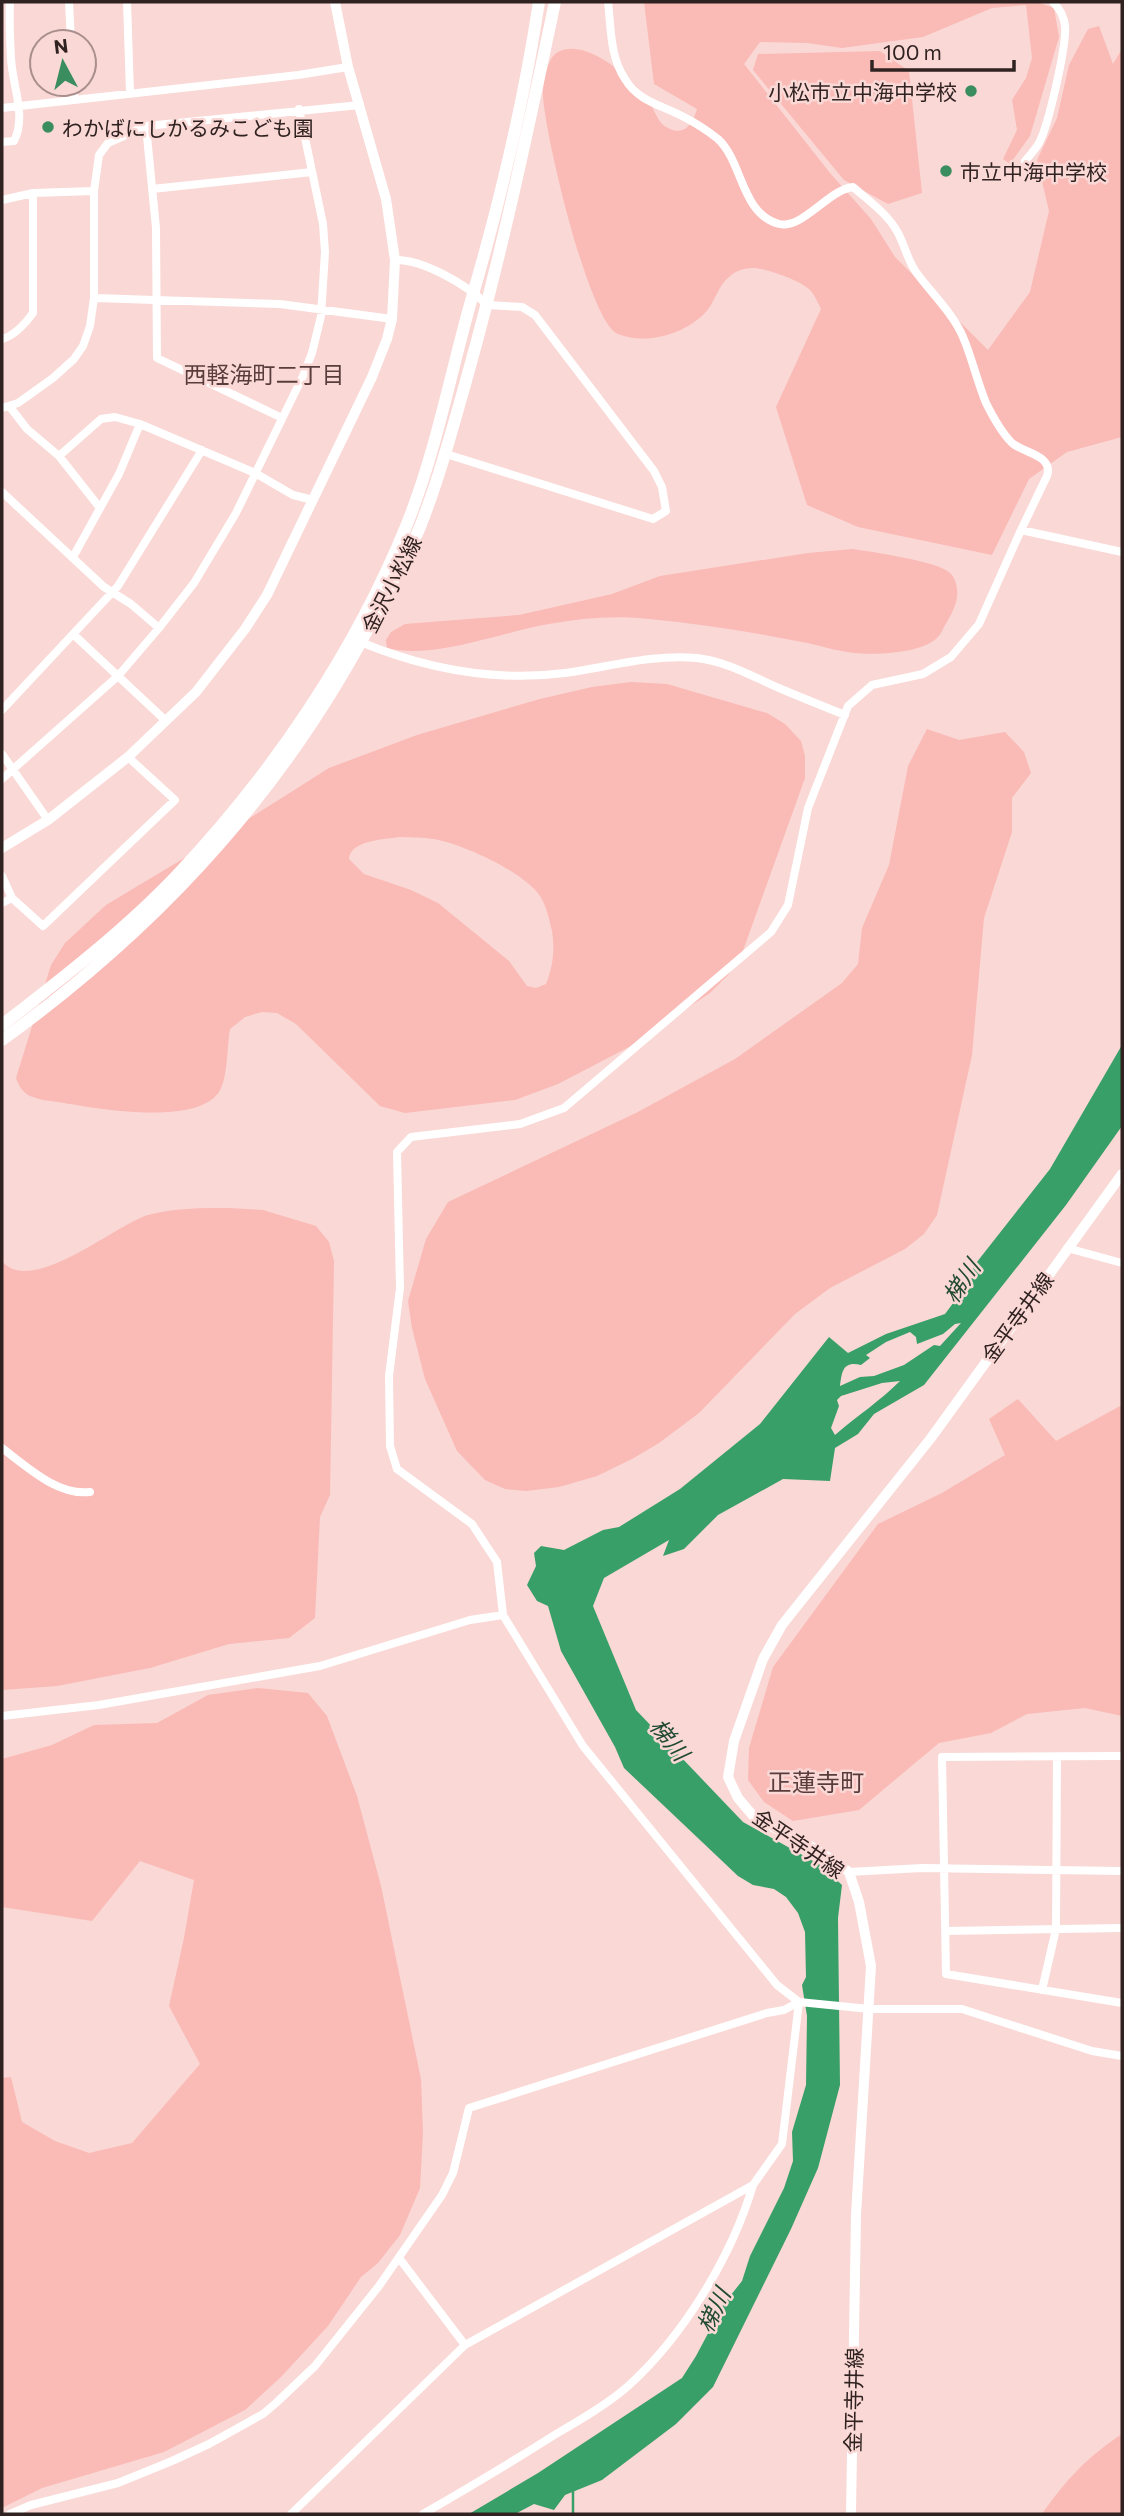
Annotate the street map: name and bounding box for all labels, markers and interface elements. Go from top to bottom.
north arrow [28,28,98,98]
scale bar [872,28,1014,72]
text: N [52,33,69,58]
text: 100 m [883,39,942,64]
place label: 小松市立中海中学校 [768,79,957,104]
marker: 小松市立中海中学校 [963,83,979,99]
place label: わかばにしかるみこども園 [62,115,314,140]
marker: わかばにしかるみこども園 [40,119,56,135]
place label: 市立中海中学校 [960,159,1107,184]
marker: 市立中海中学校 [938,163,954,179]
district label: 西軽海町二丁目 [184,360,345,388]
street label: 金沢小松線 [356,532,426,636]
water label: 梯川 [937,1252,987,1308]
street label: 金平寺井線 [976,1267,1058,1367]
water label: 梯川 [645,1712,697,1768]
district label: 正蓮寺町 [768,1767,864,1796]
street label: 金平寺井線 [748,1803,850,1883]
water label: 梯川 [690,2280,737,2337]
street label: 金平寺井線 [840,2347,866,2453]

